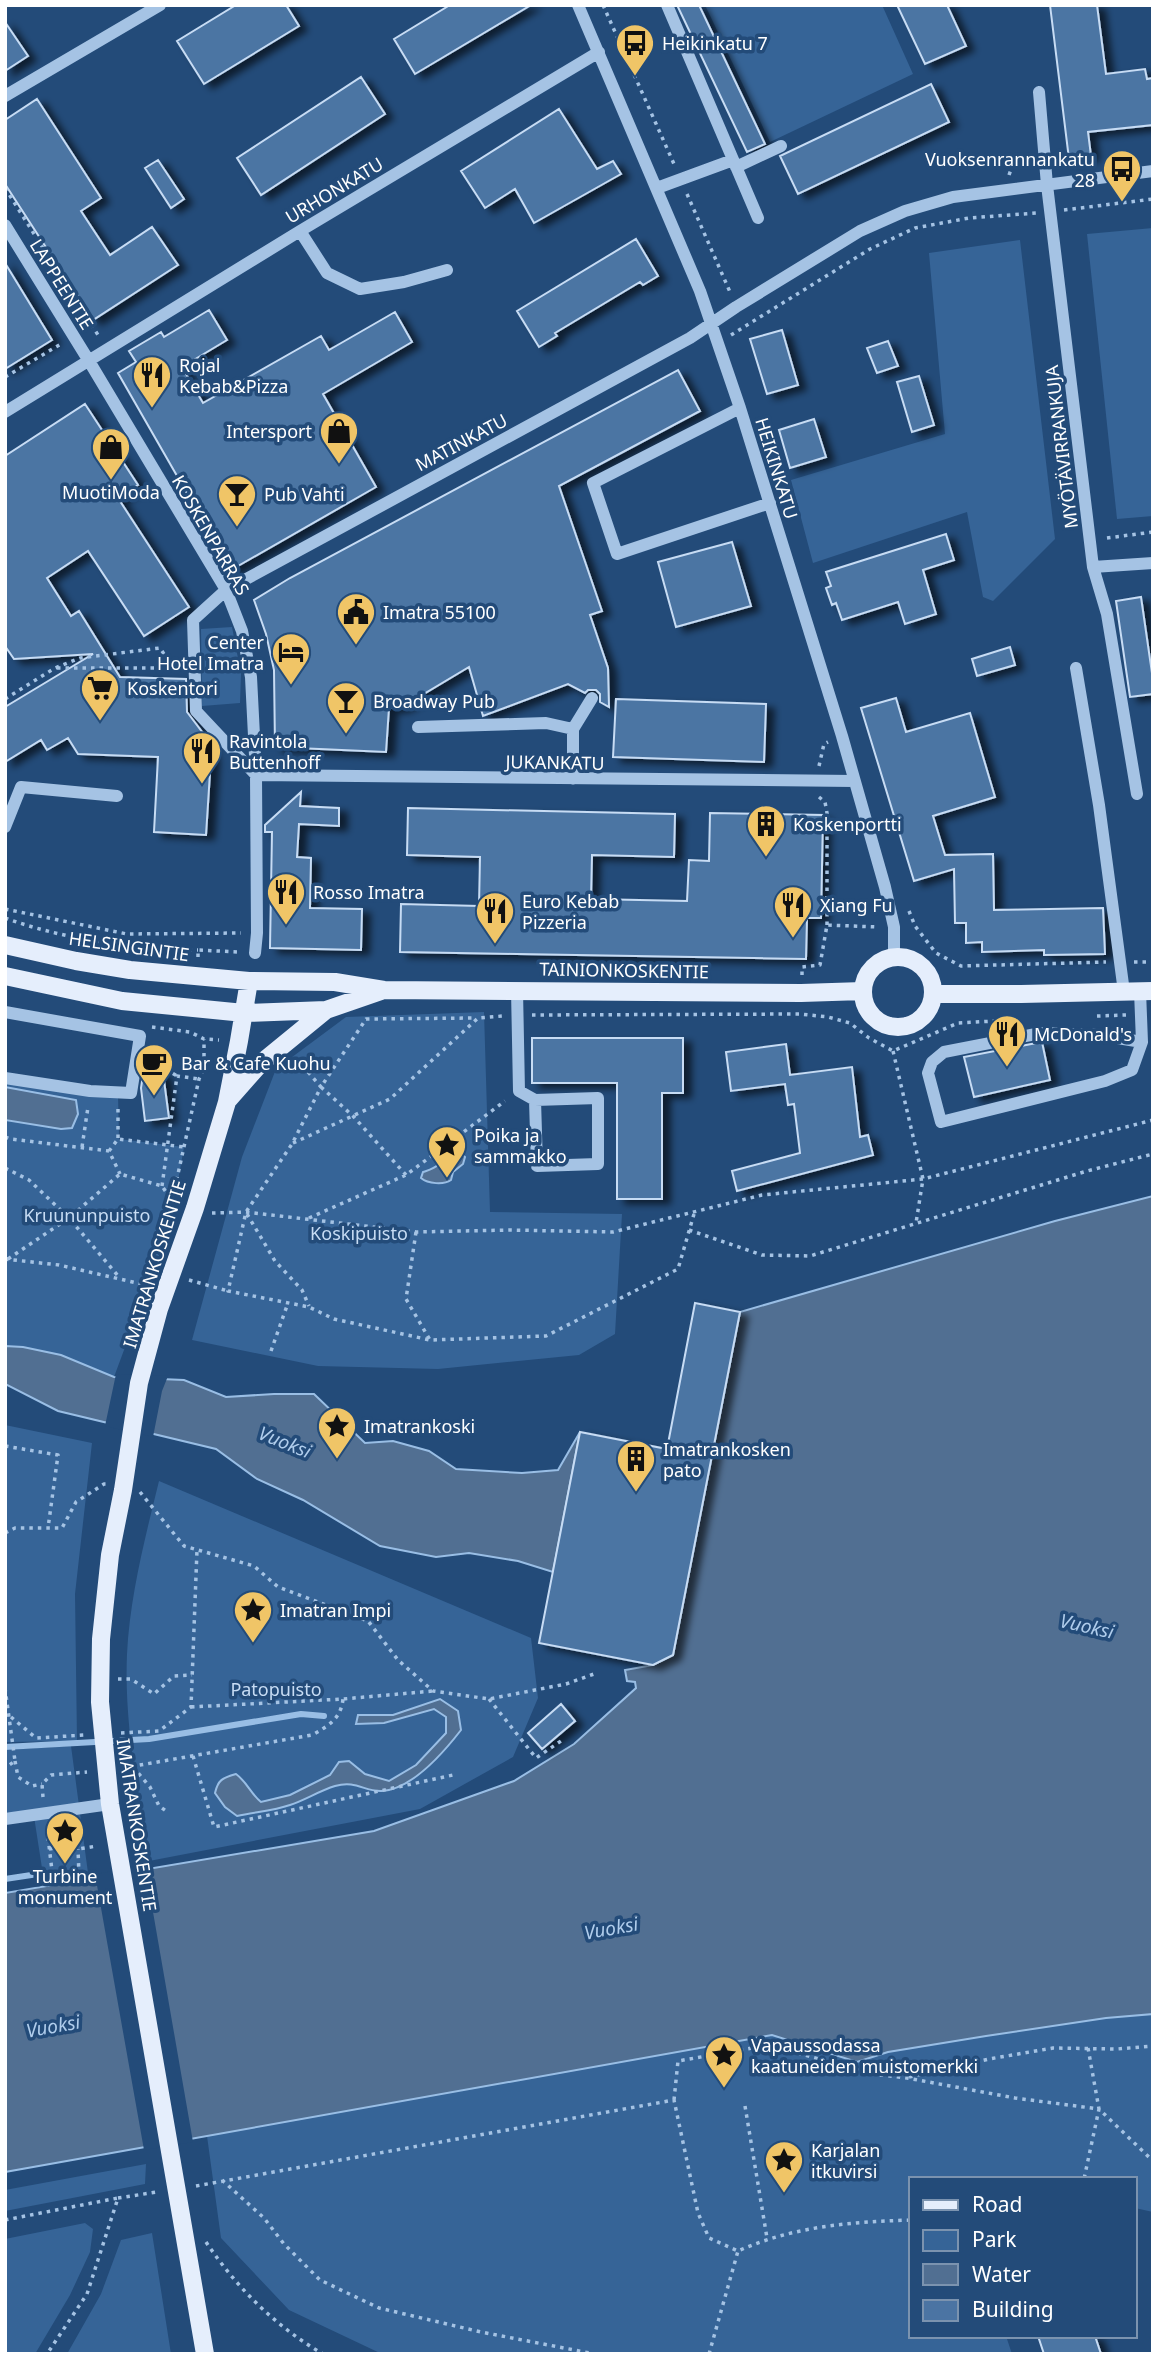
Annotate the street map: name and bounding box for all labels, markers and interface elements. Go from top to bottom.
bus stop icon: Heikinkatu 7 [614,22,656,77]
place label: Heikinkatu 7 [662,31,768,55]
place label: Vuoksenrannankatu 28 [925,147,1095,192]
bus stop icon: Vuoksenrannankatu 28 [1101,148,1143,203]
street label: URHONKATU [281,151,387,229]
street label: LAPPEENTIE [25,234,99,334]
place label: Rojal Kebab&Pizza [179,353,288,398]
restaurant icon: Rojal Kebab&Pizza [131,354,173,409]
street label: MYÖTÄVIRRANKUJA [1039,363,1083,530]
street label: MATINKATU [411,408,511,476]
shop icon: Intersport [318,410,360,465]
street label: HEIKINKATU [750,414,804,522]
place label: Intersport [226,419,312,443]
shop icon: MuotiModa [90,426,132,481]
street label: KOSKENPARRAS [167,471,255,599]
bar icon: Pub Vahti [216,473,258,528]
place label: MuotiModa [62,480,160,504]
place label: Pub Vahti [264,482,345,506]
public building icon: Imatra 55100 [335,591,377,646]
place label: Imatra 55100 [383,600,496,624]
place label: Center Hotel Imatra [157,630,265,675]
hotel icon: Center Hotel Imatra [270,631,312,686]
supermarket icon: Koskentori [79,667,121,722]
place label: Koskentori [127,676,218,700]
bar icon: Broadway Pub [325,680,367,735]
place label: Broadway Pub [373,689,495,713]
place label: Ravintola Buttenhoff [229,729,322,774]
restaurant icon: Ravintola Buttenhoff [181,730,223,785]
street label: JUKANKATU [503,749,605,775]
building icon: Koskenportti [745,803,787,858]
place label: Koskenportti [793,812,902,836]
restaurant icon: Rosso Imatra [265,871,307,926]
place label: Rosso Imatra [313,880,425,904]
restaurant icon: Xiang Fu [772,884,814,939]
place label: Euro Kebab Pizzeria [522,889,619,934]
restaurant icon: Euro Kebab Pizzeria [474,890,516,945]
place label: Xiang Fu [820,893,893,917]
street label: HELSINGINTIE [67,926,191,966]
street label: TAINIONKOSKENTIE [539,957,709,983]
restaurant icon: McDonald's [986,1013,1028,1068]
place label: McDonald's [1034,1022,1132,1046]
cafe icon: Bar & Cafe Kuohu [133,1042,175,1097]
place label: Bar & Cafe Kuohu [181,1051,331,1075]
place label: Poika ja sammakko [474,1123,567,1168]
place icon: Poika ja sammakko [426,1124,468,1179]
street label: IMATRANKOSKENTIE [117,1177,191,1351]
park label: Kruununpuisto [23,1203,151,1227]
park label: Koskipuisto [310,1221,408,1245]
place icon: Imatrankoski [316,1405,358,1460]
place label: Imatrankoski [364,1414,475,1438]
water label: Vuoksi [255,1420,316,1465]
place label: Imatrankosken pato [663,1437,791,1482]
building icon: Imatrankosken pato [615,1438,657,1493]
place icon: Imatran Impi [232,1589,274,1644]
place label: Imatran Impi [280,1598,391,1622]
water label: Vuoksi [1058,1607,1118,1645]
park label: Patopuisto [230,1677,322,1701]
street label: IMATRANKOSKENTIE [111,1737,163,1913]
place icon: Turbine monument [44,1810,86,1865]
place label: Turbine monument [18,1864,113,1909]
water label: Vuoksi [582,1910,641,1946]
water label: Vuoksi [24,2008,83,2044]
place label: Vapaussodassa kaatuneiden muistomerkki [751,2033,978,2078]
place icon: Vapaussodassa kaatuneiden muistomerkki [703,2034,745,2089]
place label: Karjalan itkuvirsi [811,2138,880,2183]
place icon: Karjalan itkuvirsi [763,2139,805,2194]
legend [909,2177,1137,2338]
text: Road [972,2190,1022,2218]
text: Park [972,2225,1017,2253]
text: Water [972,2260,1031,2288]
text: Building [972,2295,1054,2323]

